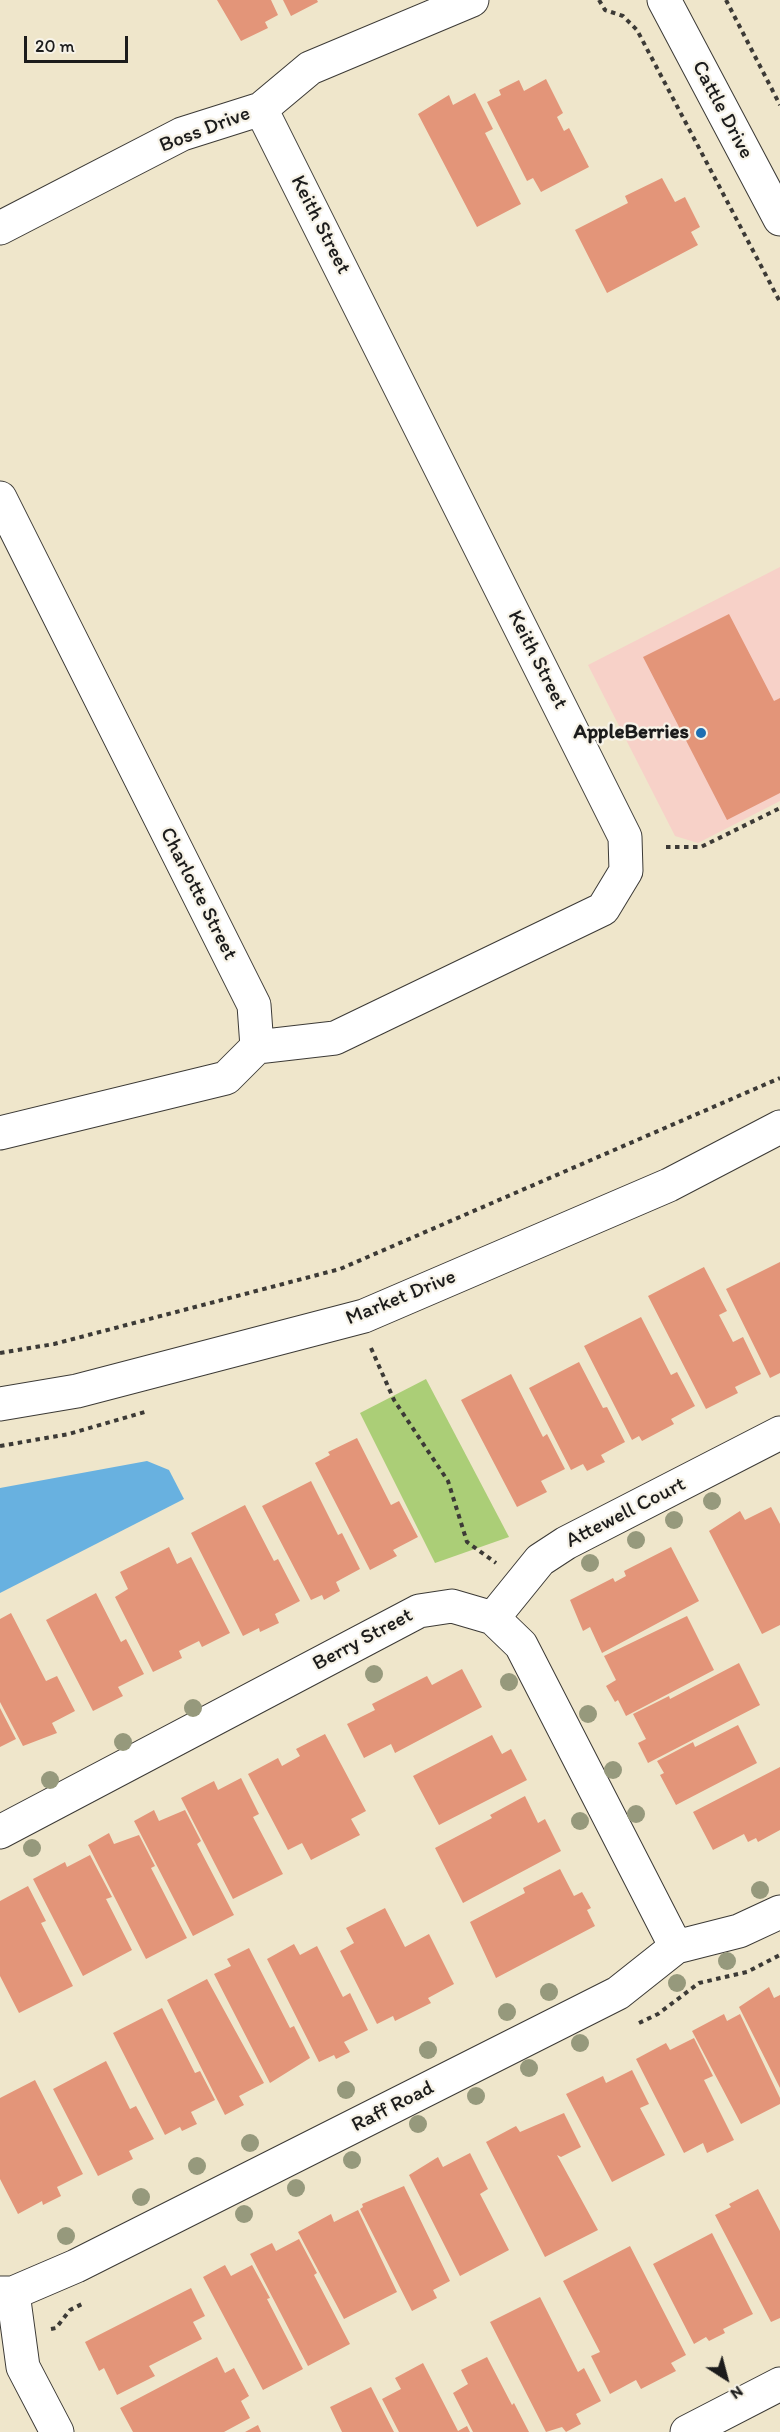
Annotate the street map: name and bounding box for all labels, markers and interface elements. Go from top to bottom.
scale bar [27,24,130,62]
text: 20 m [35,35,75,57]
street label: Cattle Drive [686,57,758,163]
street label: Boss Drive [156,101,254,159]
street label: Keith Street [284,171,356,279]
street label: Keith Street [501,606,573,714]
place label: AppleBerries [574,720,689,746]
marker: AppleBerries [694,726,708,740]
street label: Charlotte Street [154,823,242,965]
street label: Market Drive [342,1265,460,1331]
street label: Attewell Court [562,1472,690,1554]
street label: Berry Street [309,1603,417,1677]
street label: Raff Road [348,2076,438,2138]
north arrow [696,2348,756,2408]
text: N [727,2382,747,2404]

